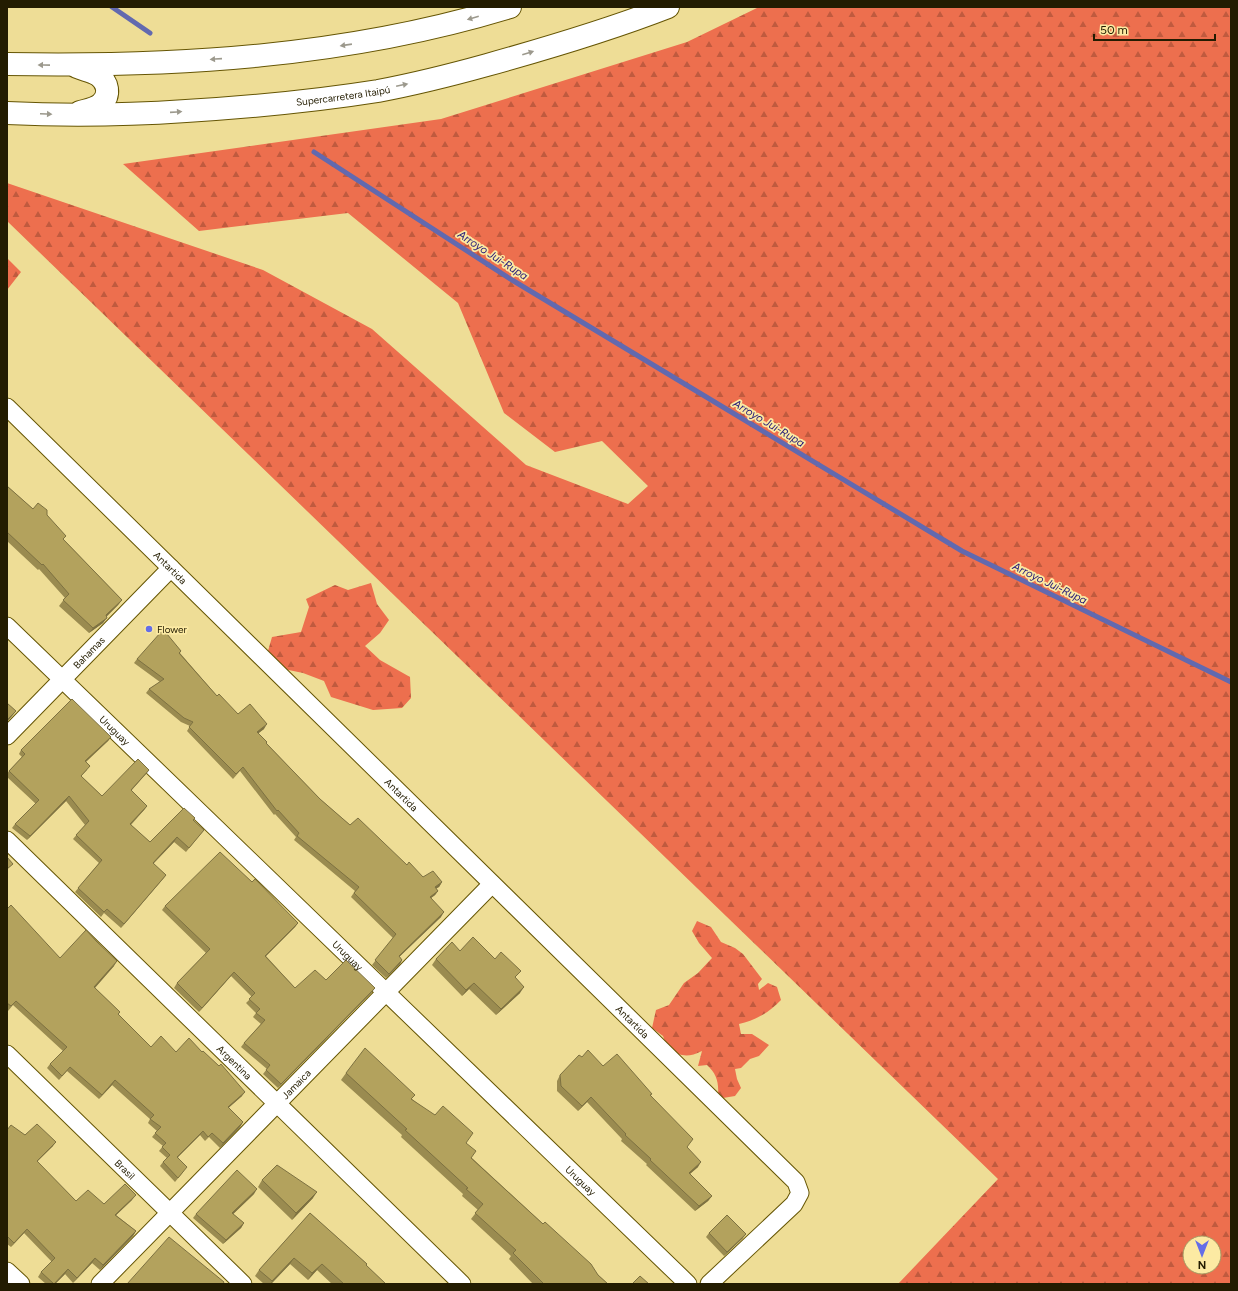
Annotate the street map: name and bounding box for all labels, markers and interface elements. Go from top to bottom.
one-way arrow [466,15,478,21]
scale bar [1094,16,1215,42]
text: 50 m [1100,23,1128,37]
one-way arrow [339,42,352,48]
one-way arrow [522,50,534,56]
one-way arrow [210,56,222,63]
one-way arrow [37,62,50,68]
one-way arrow [396,82,408,88]
street label: Supercarretera Itaipú [295,83,391,109]
one-way arrow [170,108,182,115]
one-way arrow [40,111,53,117]
water label: Arroyo Jui-Rupa [454,227,531,283]
water label: Arroyo Jui-Rupa [730,396,807,450]
street label: Antartida [151,549,189,587]
water label: Arroyo Jui-Rupa [1010,559,1089,607]
place label: Flower [157,623,187,636]
marker: Flower [144,624,154,634]
street label: Bahamas [70,633,108,672]
street label: Uruguay [96,713,133,749]
street label: Antartida [382,776,421,814]
street label: Uruguay [329,938,366,974]
street label: Antartida [613,1003,652,1041]
street label: Argentina [214,1042,255,1082]
street label: Jamaica [279,1067,314,1102]
street label: Brasil [112,1157,138,1182]
street label: Uruguay [562,1163,599,1199]
north arrow [1182,1235,1222,1275]
text: N [1198,1258,1206,1271]

